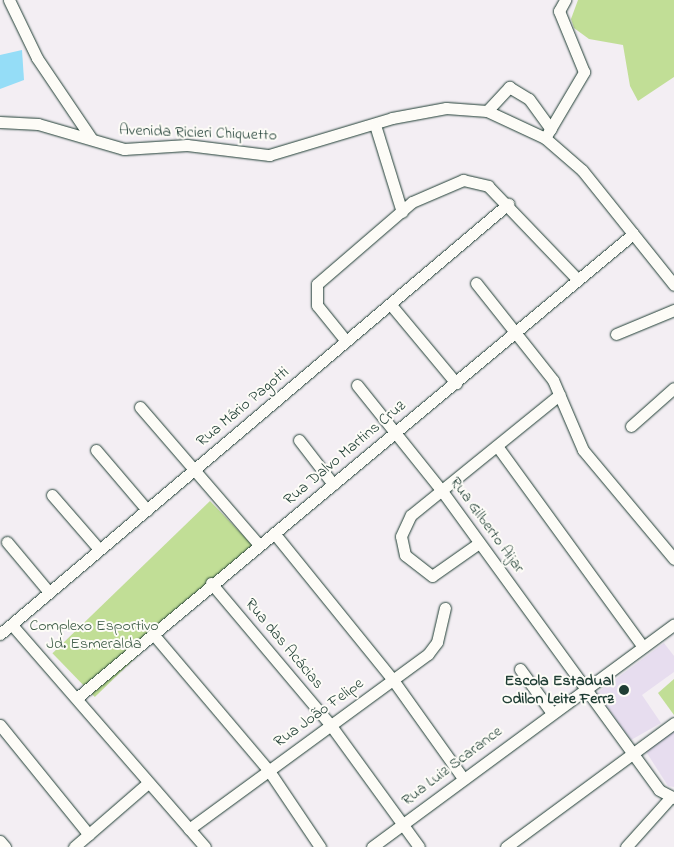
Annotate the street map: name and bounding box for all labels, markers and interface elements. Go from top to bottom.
street label: Avenida Ricieri Chiquetto [119,121,277,145]
street label: Rua Mário Pagotti [193,363,293,451]
street label: Rua Dalvo Martins Cruz [280,396,410,510]
street label: Rua Gilberto Aijar [446,473,528,577]
street label: Rua das Acácias [241,595,327,693]
park label: Complexo Esportivo Jd. Esmeralda [29,616,159,654]
place label: Escola Estadual Odilon Leite Ferrz [502,671,614,709]
street label: Rua João Felipe [270,674,368,752]
marker: Escola Estadual Odilon Leite Ferrz [618,684,630,696]
street label: Rua Luiz Scarance [398,722,506,810]

